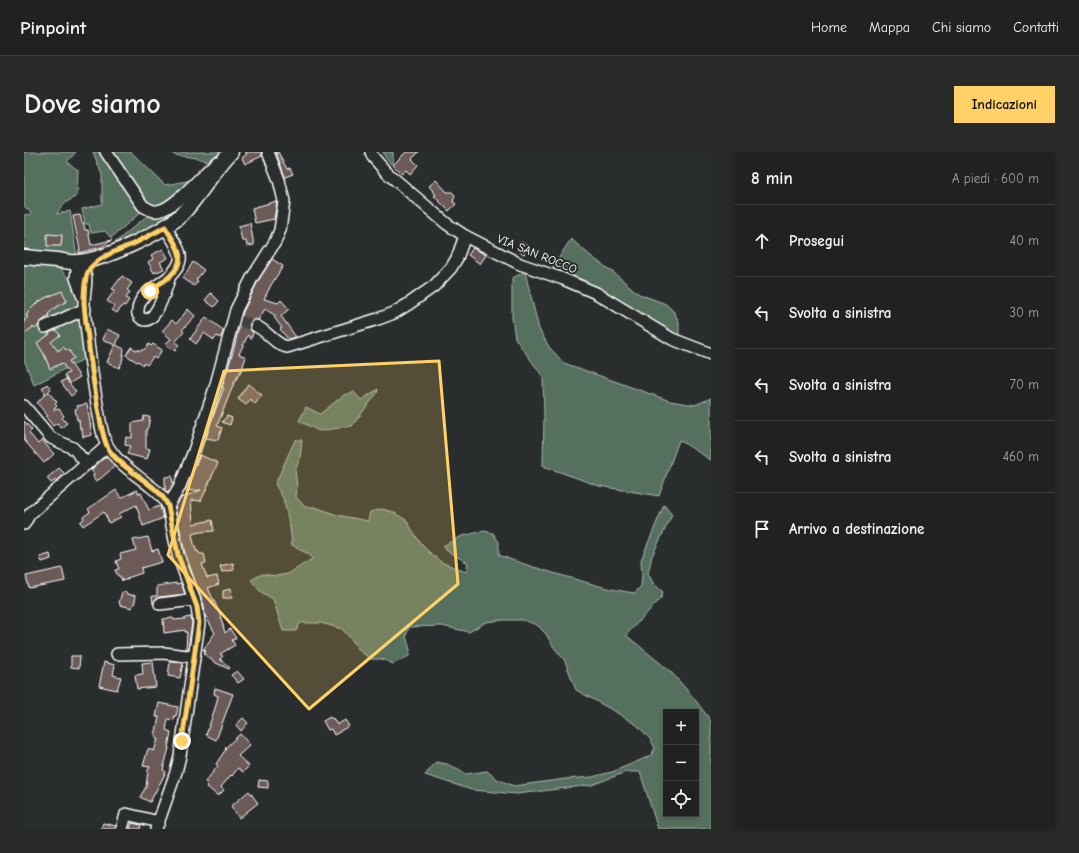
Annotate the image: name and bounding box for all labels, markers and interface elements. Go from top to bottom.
text: Pinpoint [20,17,86,39]
text: Home [811,19,847,36]
text: Mappa [869,19,910,36]
text: Chi siamo [932,19,991,36]
text: Contatti [1013,19,1059,36]
button: Indicazioni [954,86,1055,123]
text: Dove siamo [24,88,161,120]
text: 8 min [751,169,793,188]
text: A piedi · 600 m [952,171,1039,186]
icon: ahead [751,230,773,252]
street label: VIA SAN ROCCO [495,232,579,277]
text: Prosegui [789,232,844,250]
text: 40 m [1010,233,1039,248]
route start [141,282,159,300]
icon: left [751,302,773,324]
text: Svolta a sinistra [789,304,891,322]
text: 30 m [1009,305,1039,320]
icon: left [751,374,773,396]
text: Svolta a sinistra [789,376,891,394]
text: 70 m [1010,377,1039,392]
icon: left [751,446,773,468]
text: Svolta a sinistra [789,448,891,466]
text: 460 m [1003,449,1039,464]
icon: arrive [751,518,773,540]
text: Arrivo a destinazione [789,520,924,538]
map controls [663,709,699,817]
button: + [663,709,699,745]
route end [173,732,191,750]
button: − [663,745,699,781]
button: locate [663,781,699,817]

